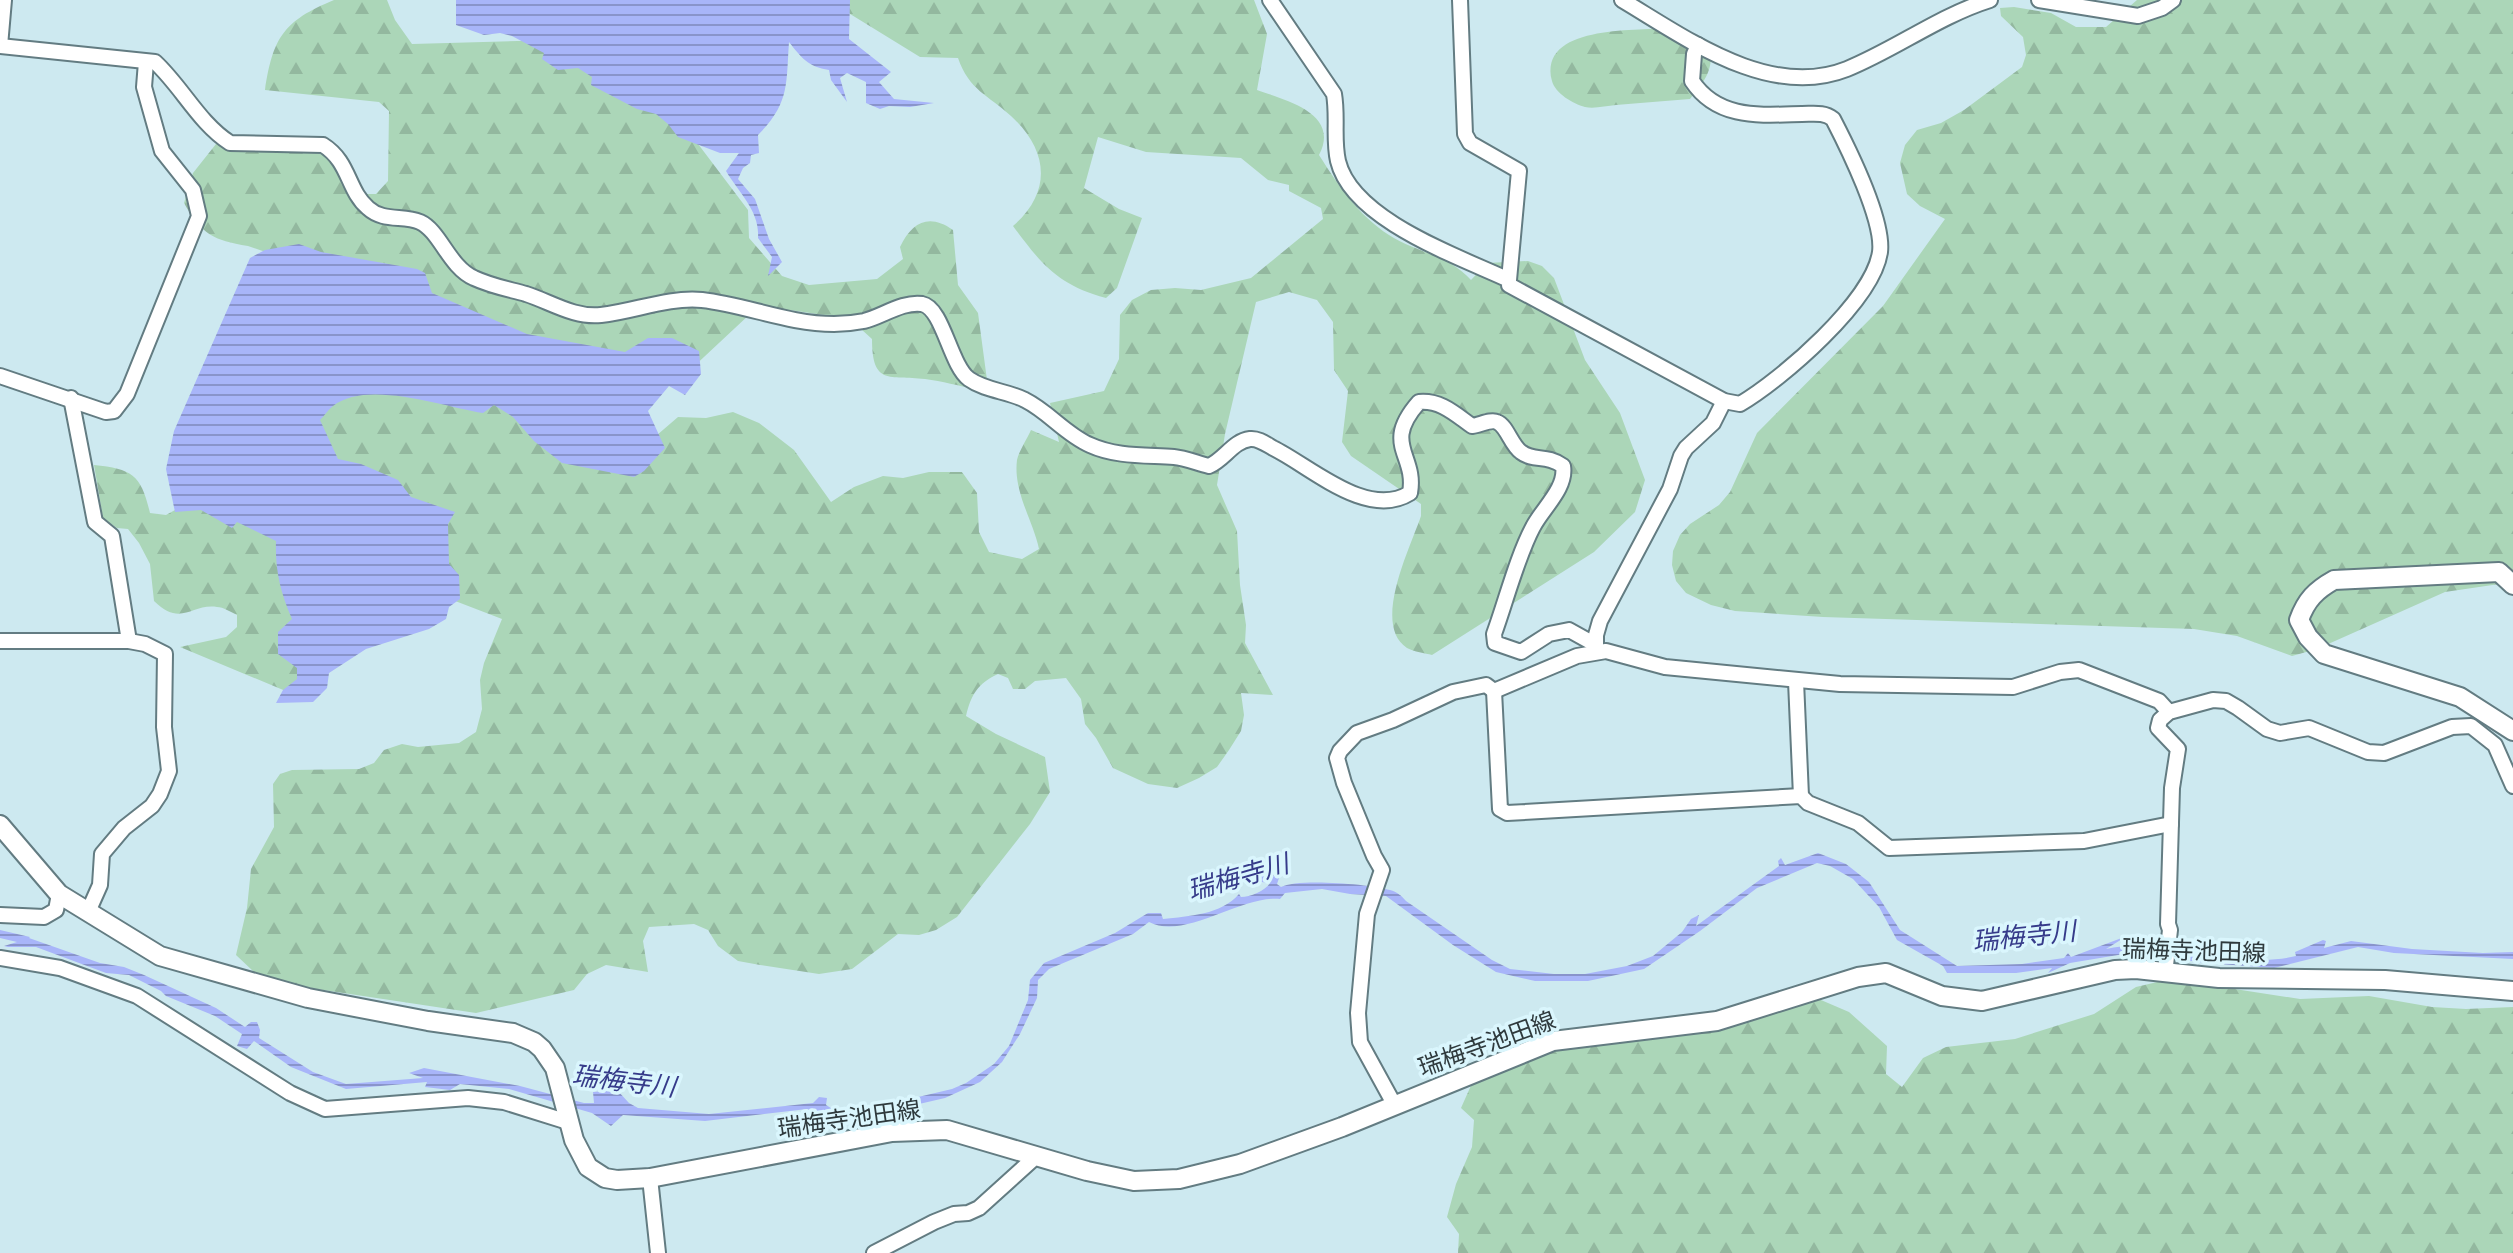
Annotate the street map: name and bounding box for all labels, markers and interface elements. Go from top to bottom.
water label: 瑞梅寺川 [1183,846,1295,907]
water label: 瑞梅寺川 [1971,913,2080,957]
street label: 瑞梅寺池田線 [2122,932,2267,968]
street label: 瑞梅寺池田線 [1414,1004,1559,1082]
water label: 瑞梅寺川 [570,1058,681,1104]
street label: 瑞梅寺池田線 [775,1093,922,1143]

